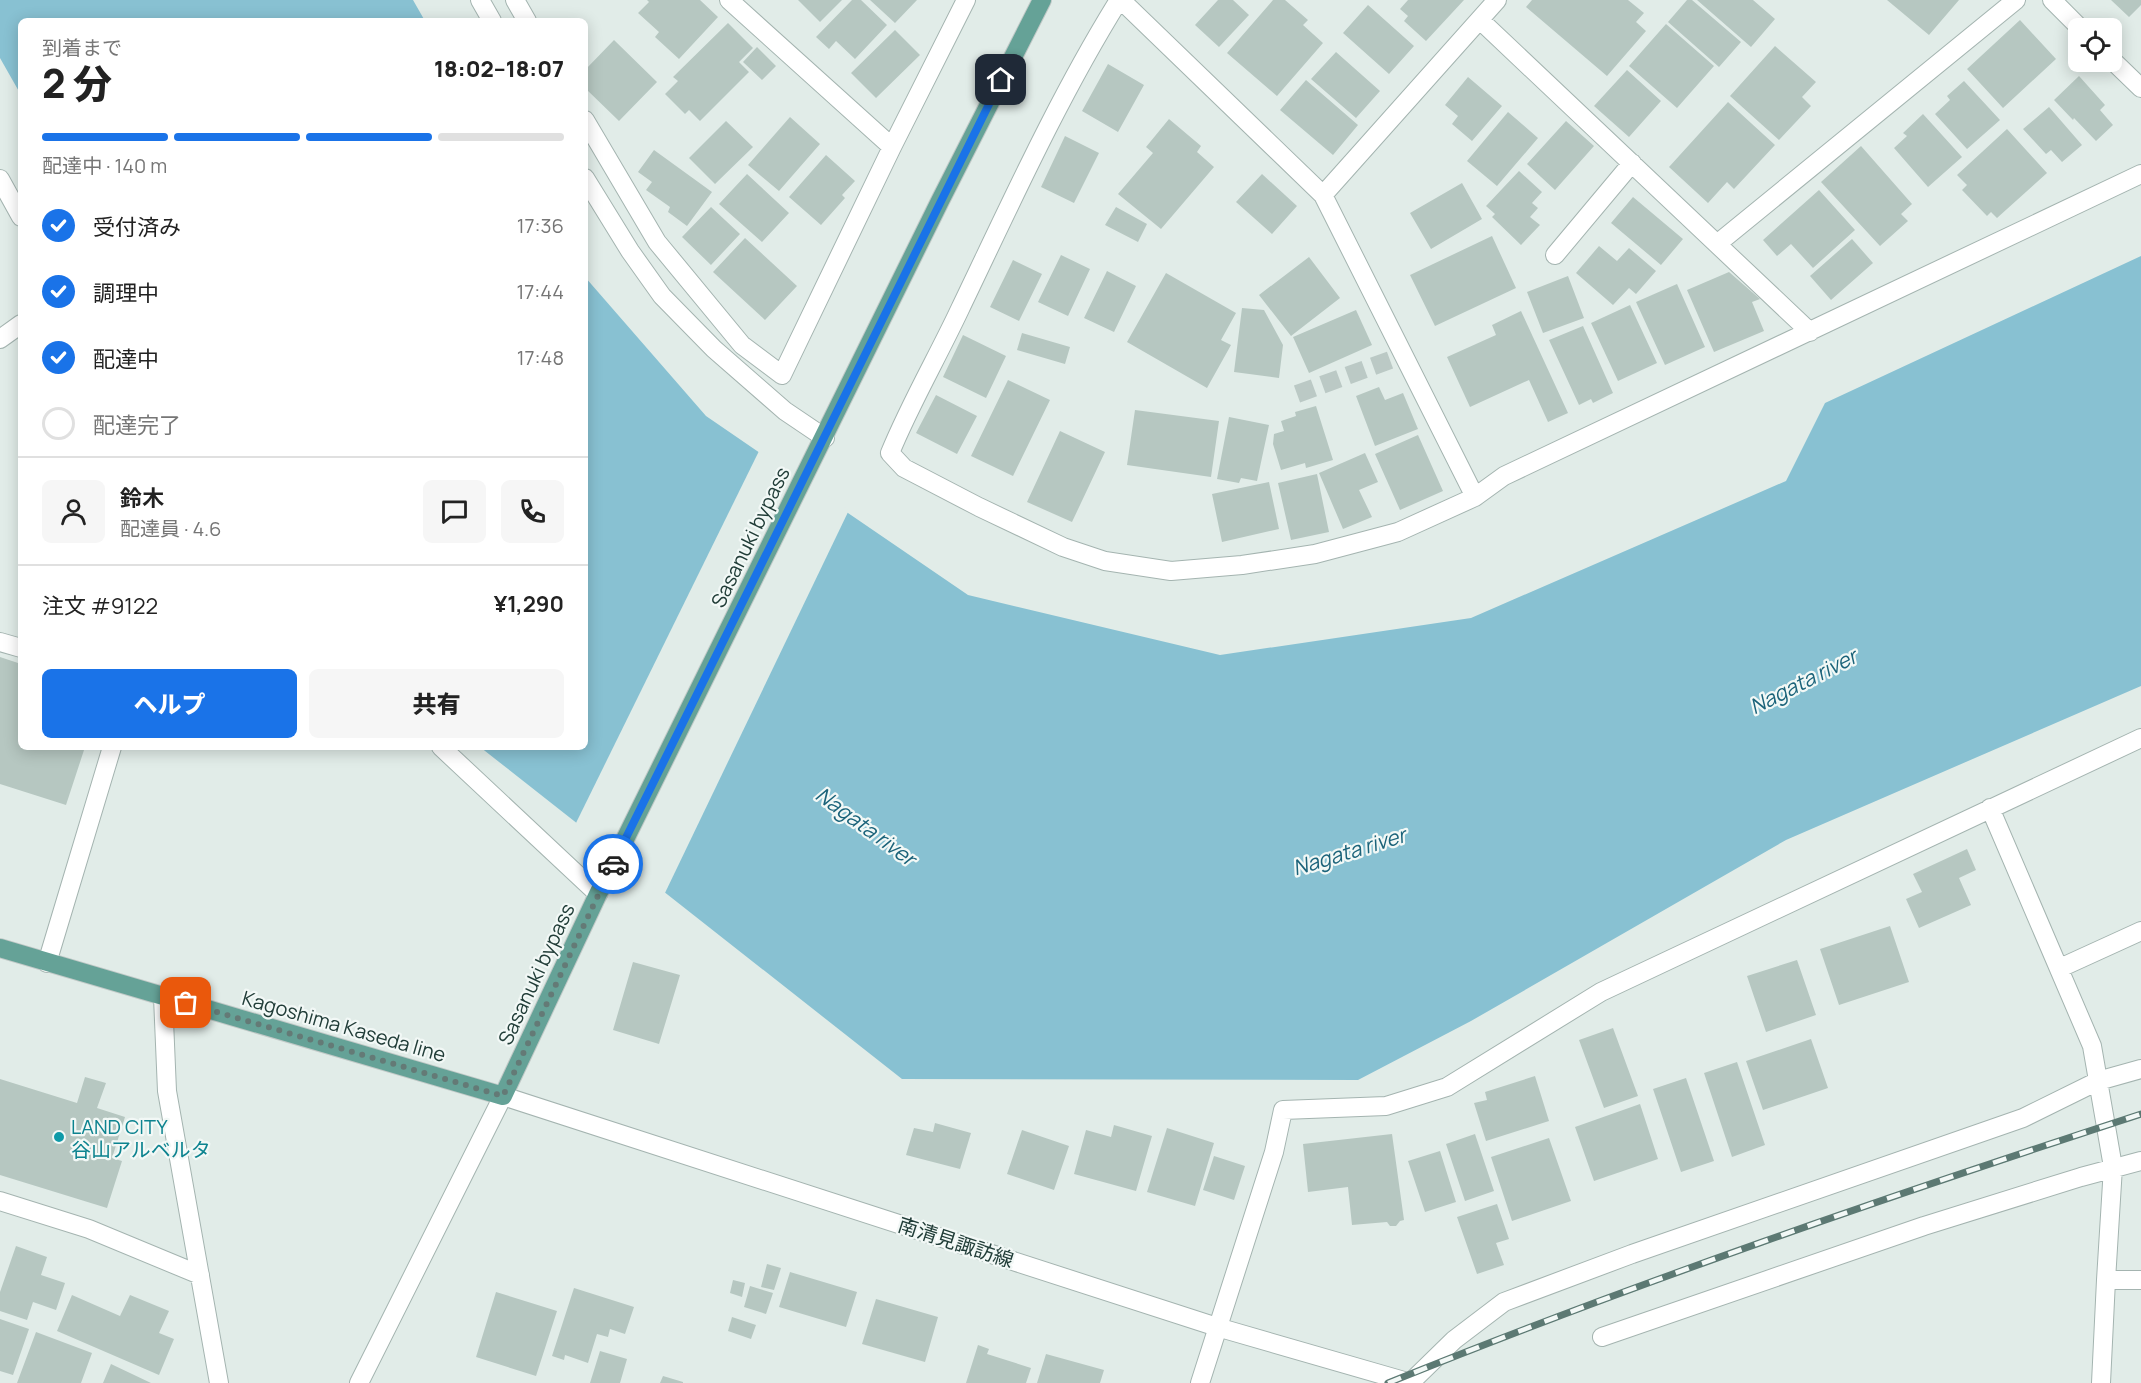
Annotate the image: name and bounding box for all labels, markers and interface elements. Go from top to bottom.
map controls [2068,18,2122,72]
button: locate [2068,18,2122,72]
text: 到着まで [42,34,122,61]
text: 18:02–18:07 [434,54,564,84]
pin [975,54,1026,105]
text: 2 分 [42,56,112,110]
icon: home [984,63,1017,96]
text: 配達中 · 140 m [42,152,167,179]
icon: check [42,209,75,242]
text: 受付済み [93,212,181,242]
text: 17:36 [517,212,564,239]
icon: check [42,275,75,308]
text: 調理中 [93,278,159,308]
text: 17:44 [516,278,564,305]
icon: check [42,341,75,374]
text: 配達中 [93,344,159,374]
text: 17:48 [517,344,564,371]
text: 配達完了 [93,410,181,440]
street label: Sasanuki bypass [704,462,796,612]
button: person [42,480,105,543]
button: chat [423,480,486,543]
button: phone [501,480,564,543]
text: 鈴木 [120,483,164,513]
text: 配達員 · 4.6 [120,515,221,542]
text: ¥1,290 [494,589,564,619]
text: 注文 #9122 [42,591,158,621]
water label: Nagata river [1745,641,1864,720]
button: ヘルプ [42,669,297,738]
button: 共有 [309,669,564,738]
water label: Nagata river [810,780,924,873]
water label: Nagata river [1289,820,1411,881]
courier [583,834,643,894]
icon: car [597,848,630,881]
street label: Sasanuki bypass [491,899,581,1049]
pin [160,977,211,1028]
street label: Kagoshima Kaseda line [239,984,449,1068]
icon: bag [169,986,202,1019]
place label: LAND CITY 谷山アルベルタ [71,1113,211,1163]
marker: LAND CITY 谷山アルベルタ [52,1130,66,1144]
street label: 南清見諏訪線 [895,1211,1017,1273]

